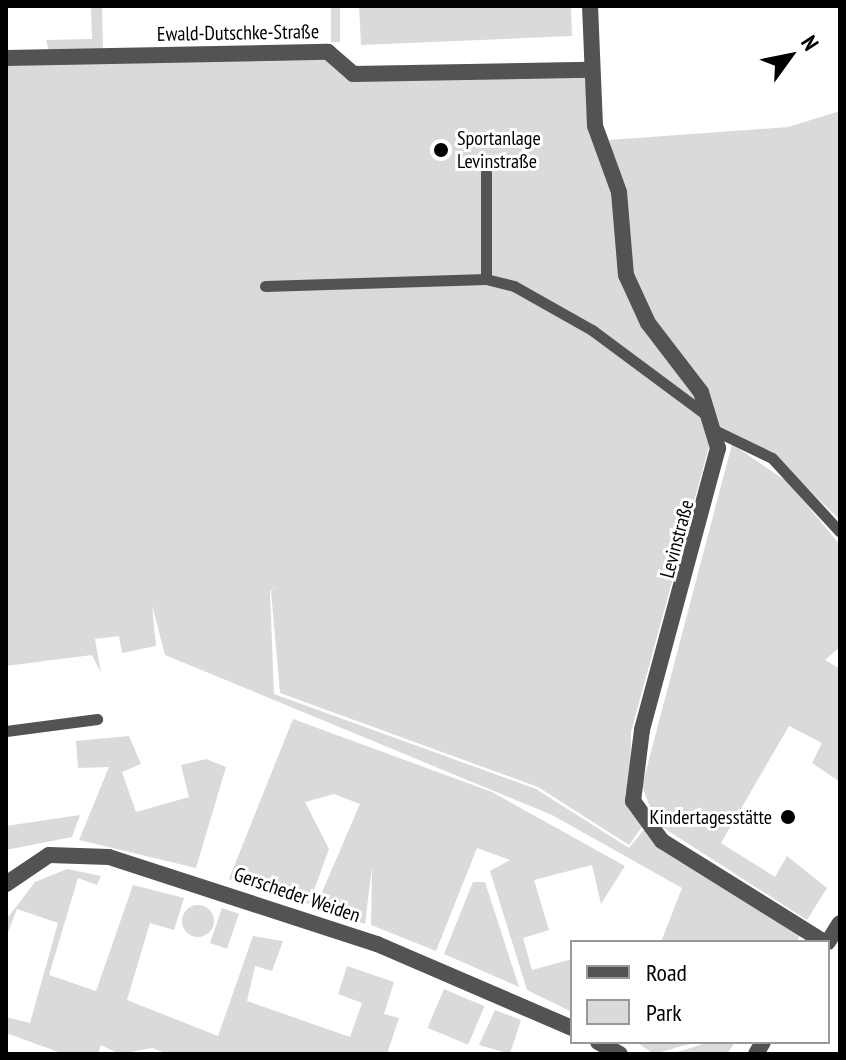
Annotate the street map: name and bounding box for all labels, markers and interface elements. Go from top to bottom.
north arrow [750,16,830,96]
street label: Ewald-Dutschke-Straße [157,20,319,46]
text: N [795,30,825,56]
place label: Sportanlage Levinstraße [457,126,541,173]
marker: Sportanlage Levinstraße [432,141,450,159]
street label: Levinstraße [655,497,699,581]
place label: Kindertagesstätte [650,805,772,829]
marker: Kindertagesstätte [779,808,797,826]
street label: Gerscheder Weiden [231,862,363,928]
legend [570,940,830,1044]
text: Road [646,957,687,988]
text: Park [646,997,682,1028]

